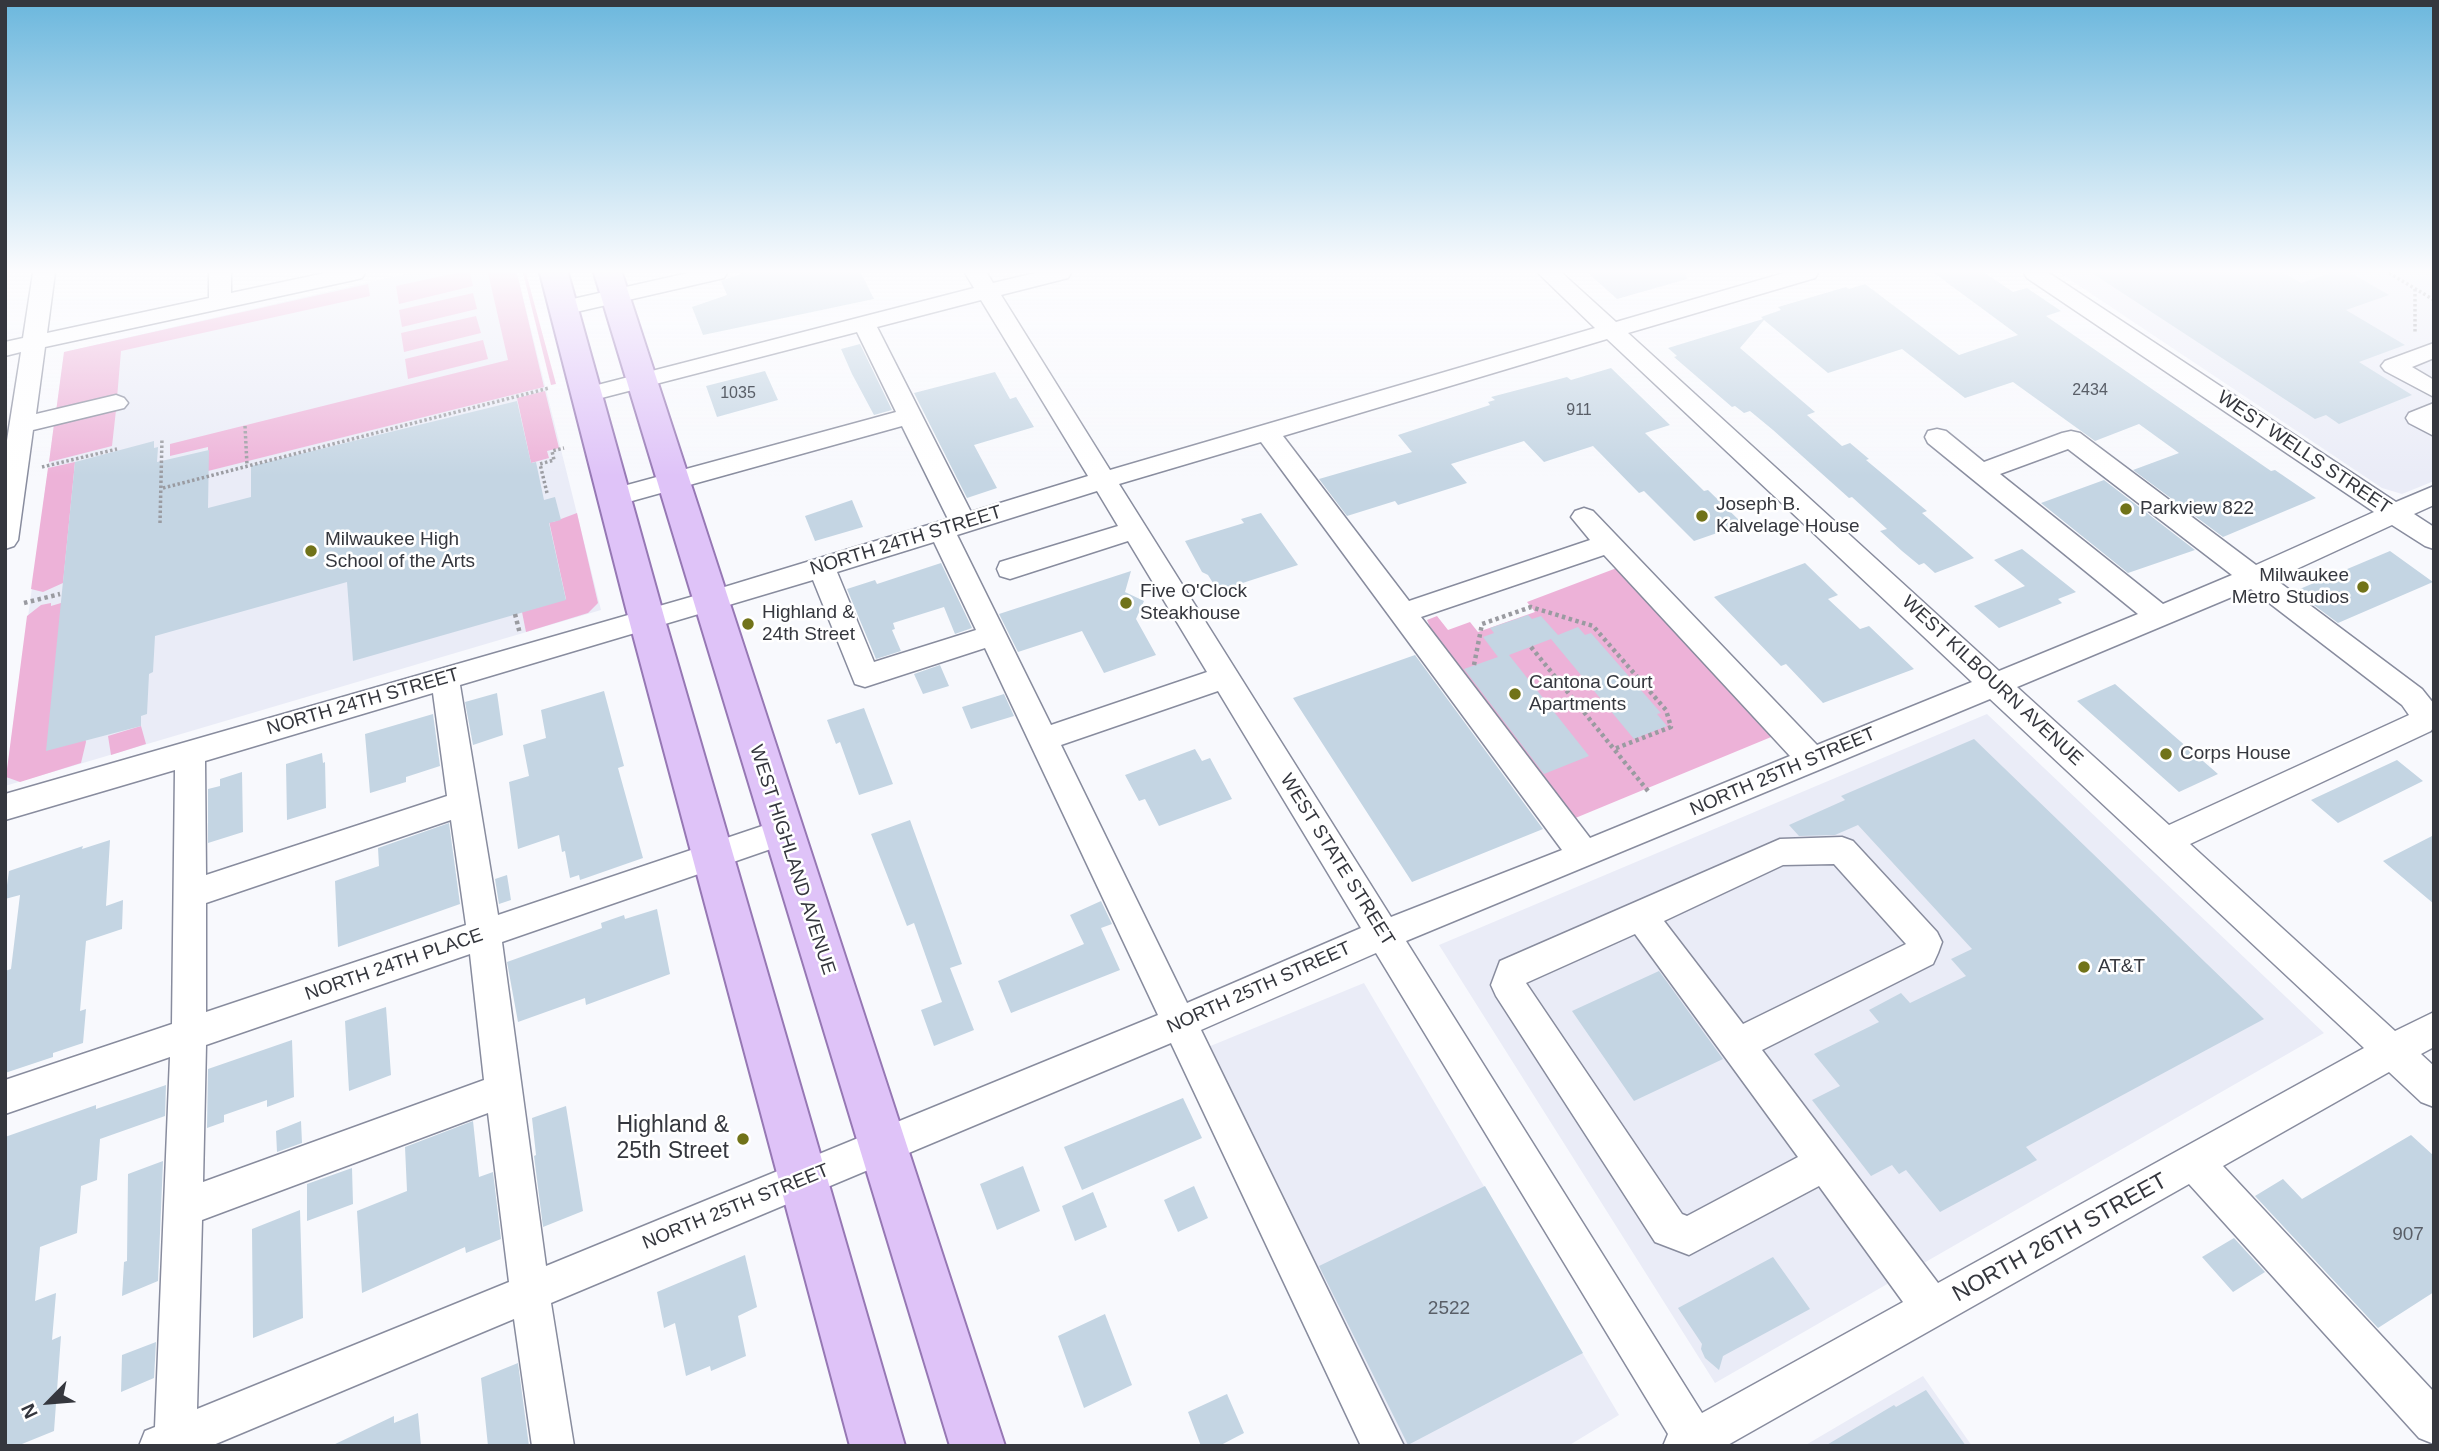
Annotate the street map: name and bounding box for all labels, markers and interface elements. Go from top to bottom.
house number: 2434 [2072,381,2108,401]
house number: 1035 [720,384,756,404]
street label: WEST WELLS STREET [2213,386,2395,520]
house number: 911 [1566,401,1592,421]
place label: Joseph B. Kalvelage House [1716,494,1860,538]
place label: Parkview 822 [2140,498,2254,520]
street label: NORTH 24TH STREET [807,501,1005,581]
marker: Parkview 822 [2118,501,2134,517]
marker: Joseph B. Kalvelage House [1694,508,1710,524]
place label: Milwaukee High School of the Arts [325,529,475,573]
marker: Milwaukee High School of the Arts [303,543,319,559]
place label: Milwaukee Metro Studios [2232,565,2349,609]
marker: Milwaukee Metro Studios [2355,579,2371,595]
place label: Five O'Clock Steakhouse [1140,581,1247,625]
street label: WEST KILBOURN AVENUE [1897,591,2087,771]
marker: Five O'Clock Steakhouse [1118,595,1134,611]
place label: Highland & 24th Street [762,602,855,646]
marker: Highland & 24th Street [740,616,756,632]
street label: NORTH 24TH STREET [264,664,462,740]
place label: Cantona Court Apartments [1529,672,1653,716]
marker: Cantona Court Apartments [1507,686,1523,702]
street label: NORTH 25TH STREET [1687,723,1879,821]
street label: WEST HIGHLAND AVENUE [744,742,840,978]
place label: Corps House [2180,743,2291,765]
marker: Corps House [2158,746,2174,762]
street label: WEST STATE STREET [1275,770,1399,950]
street label: NORTH 24TH PLACE [302,924,486,1006]
street label: NORTH 25TH STREET [1163,937,1355,1039]
place label: AT&T [2098,956,2145,978]
marker: AT&T [2076,959,2092,975]
place label: Highland & 25th Street [616,1112,729,1166]
marker: Highland & 25th Street [735,1131,751,1147]
street label: NORTH 25TH STREET [639,1159,833,1255]
street label: NORTH 26TH STREET [1948,1167,2172,1309]
house number: 907 [2392,1224,2424,1246]
house number: 2522 [1428,1298,1470,1320]
north arrow [14,1367,84,1437]
text: N [17,1400,42,1422]

